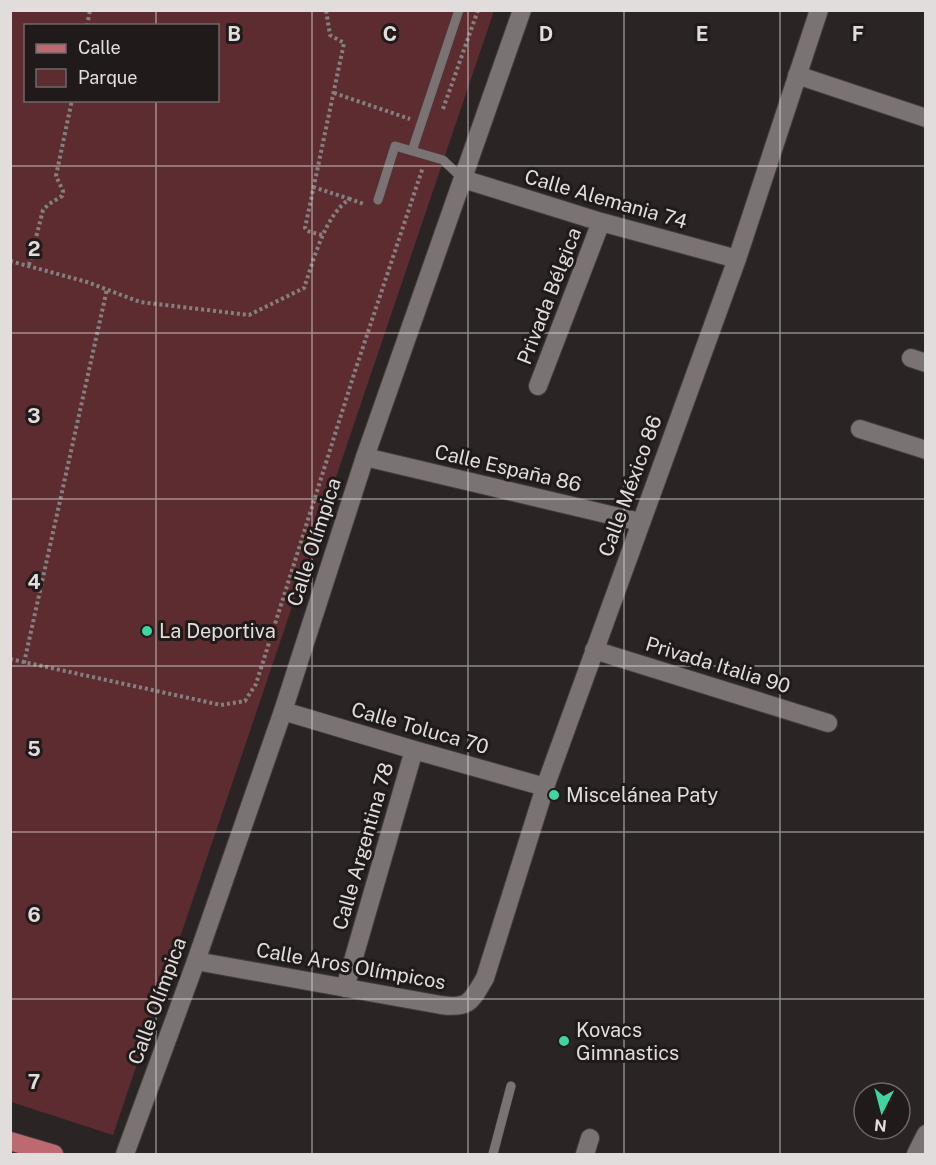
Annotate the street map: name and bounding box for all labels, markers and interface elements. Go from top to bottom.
text: B [227,22,241,46]
text: C [383,22,397,46]
text: D [539,22,553,46]
text: E [696,22,708,46]
text: F [852,22,864,46]
legend [24,24,219,102]
text: Calle [78,37,121,58]
text: Parque [78,67,138,88]
street label: Calle Alemania 74 [522,164,690,234]
street label: Privada Bélgica [512,224,586,368]
text: 2 [28,237,40,261]
text: 3 [27,404,41,428]
street label: Calle México 86 [593,412,667,560]
street label: Calle España 86 [432,439,584,497]
street label: Calle Olímpica [282,475,346,609]
text: 4 [27,570,41,594]
place label: La Deportiva [159,619,276,643]
marker: La Deportiva [140,624,154,638]
street label: Privada Italia 90 [643,632,793,698]
street label: Calle Toluca 70 [349,697,491,759]
text: 5 [27,737,41,761]
street label: Calle Argentina 78 [328,759,398,933]
place label: Miscelánea Paty [566,783,719,807]
marker: Miscelánea Paty [547,788,561,802]
text: 6 [27,903,41,927]
street label: Calle Olímpica [123,934,191,1068]
street label: Calle Aros Olímpicos [254,938,448,994]
place label: Kovacs Gimnastics [576,1018,679,1065]
marker: Kovacs Gimnastics [557,1034,571,1048]
text: 7 [28,1070,40,1094]
north arrow [852,1081,912,1141]
text: N [873,1115,888,1136]

